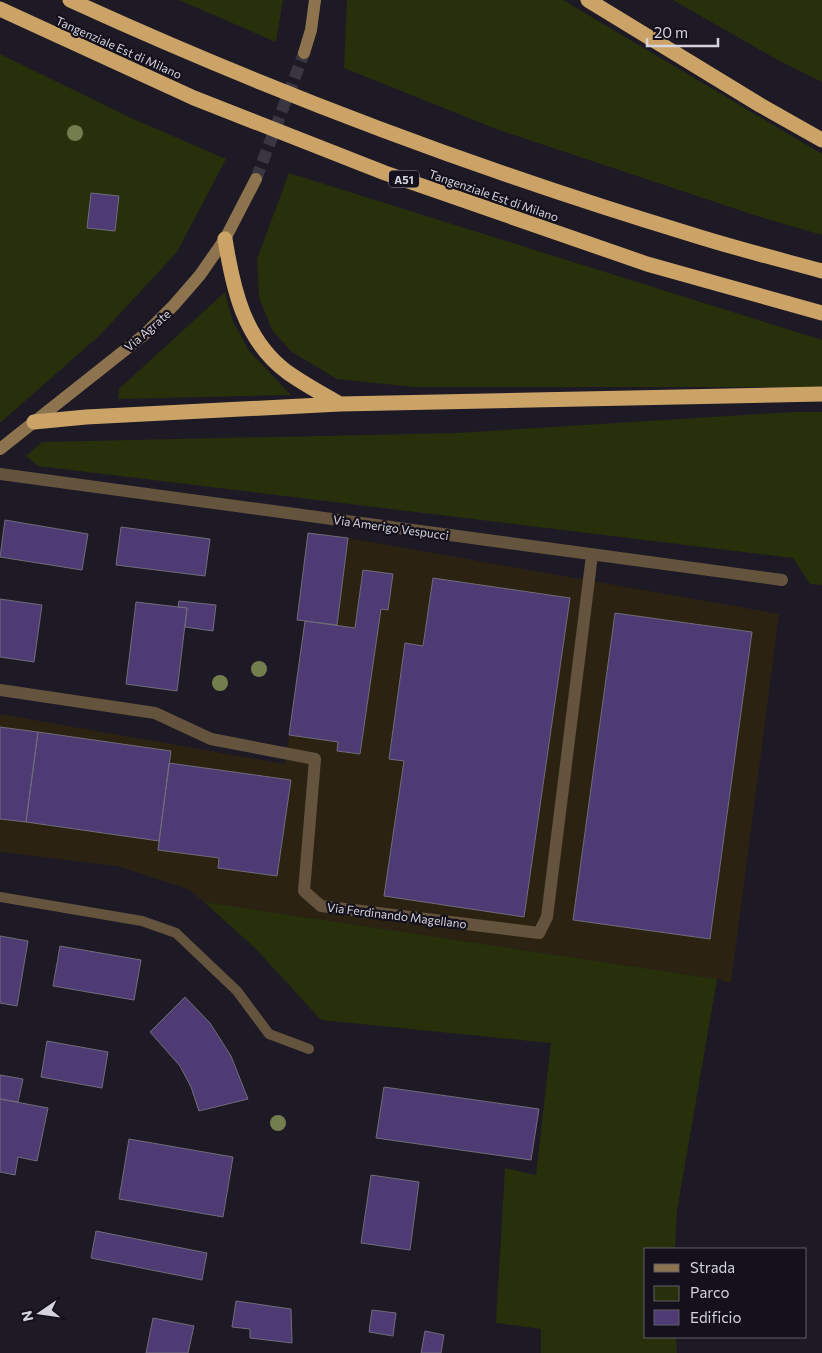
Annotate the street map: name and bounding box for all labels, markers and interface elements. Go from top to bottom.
street label: Tangenziale Est di Milano [54,13,184,81]
scale bar [647,15,718,47]
text: 20 m [654,23,688,41]
street label: Tangenziale Est di Milano [427,166,561,224]
road number: A51 [389,170,419,188]
street label: Via Agrate [121,306,173,354]
street label: Via Amerigo Vespucci [332,512,450,542]
street label: Via Ferdinando Magellano [326,899,468,931]
legend [644,1248,807,1338]
text: Strada [690,1258,735,1276]
text: Parco [690,1283,729,1301]
north arrow [15,1288,65,1338]
text: Edificio [690,1308,741,1326]
text: N [17,1309,36,1323]

